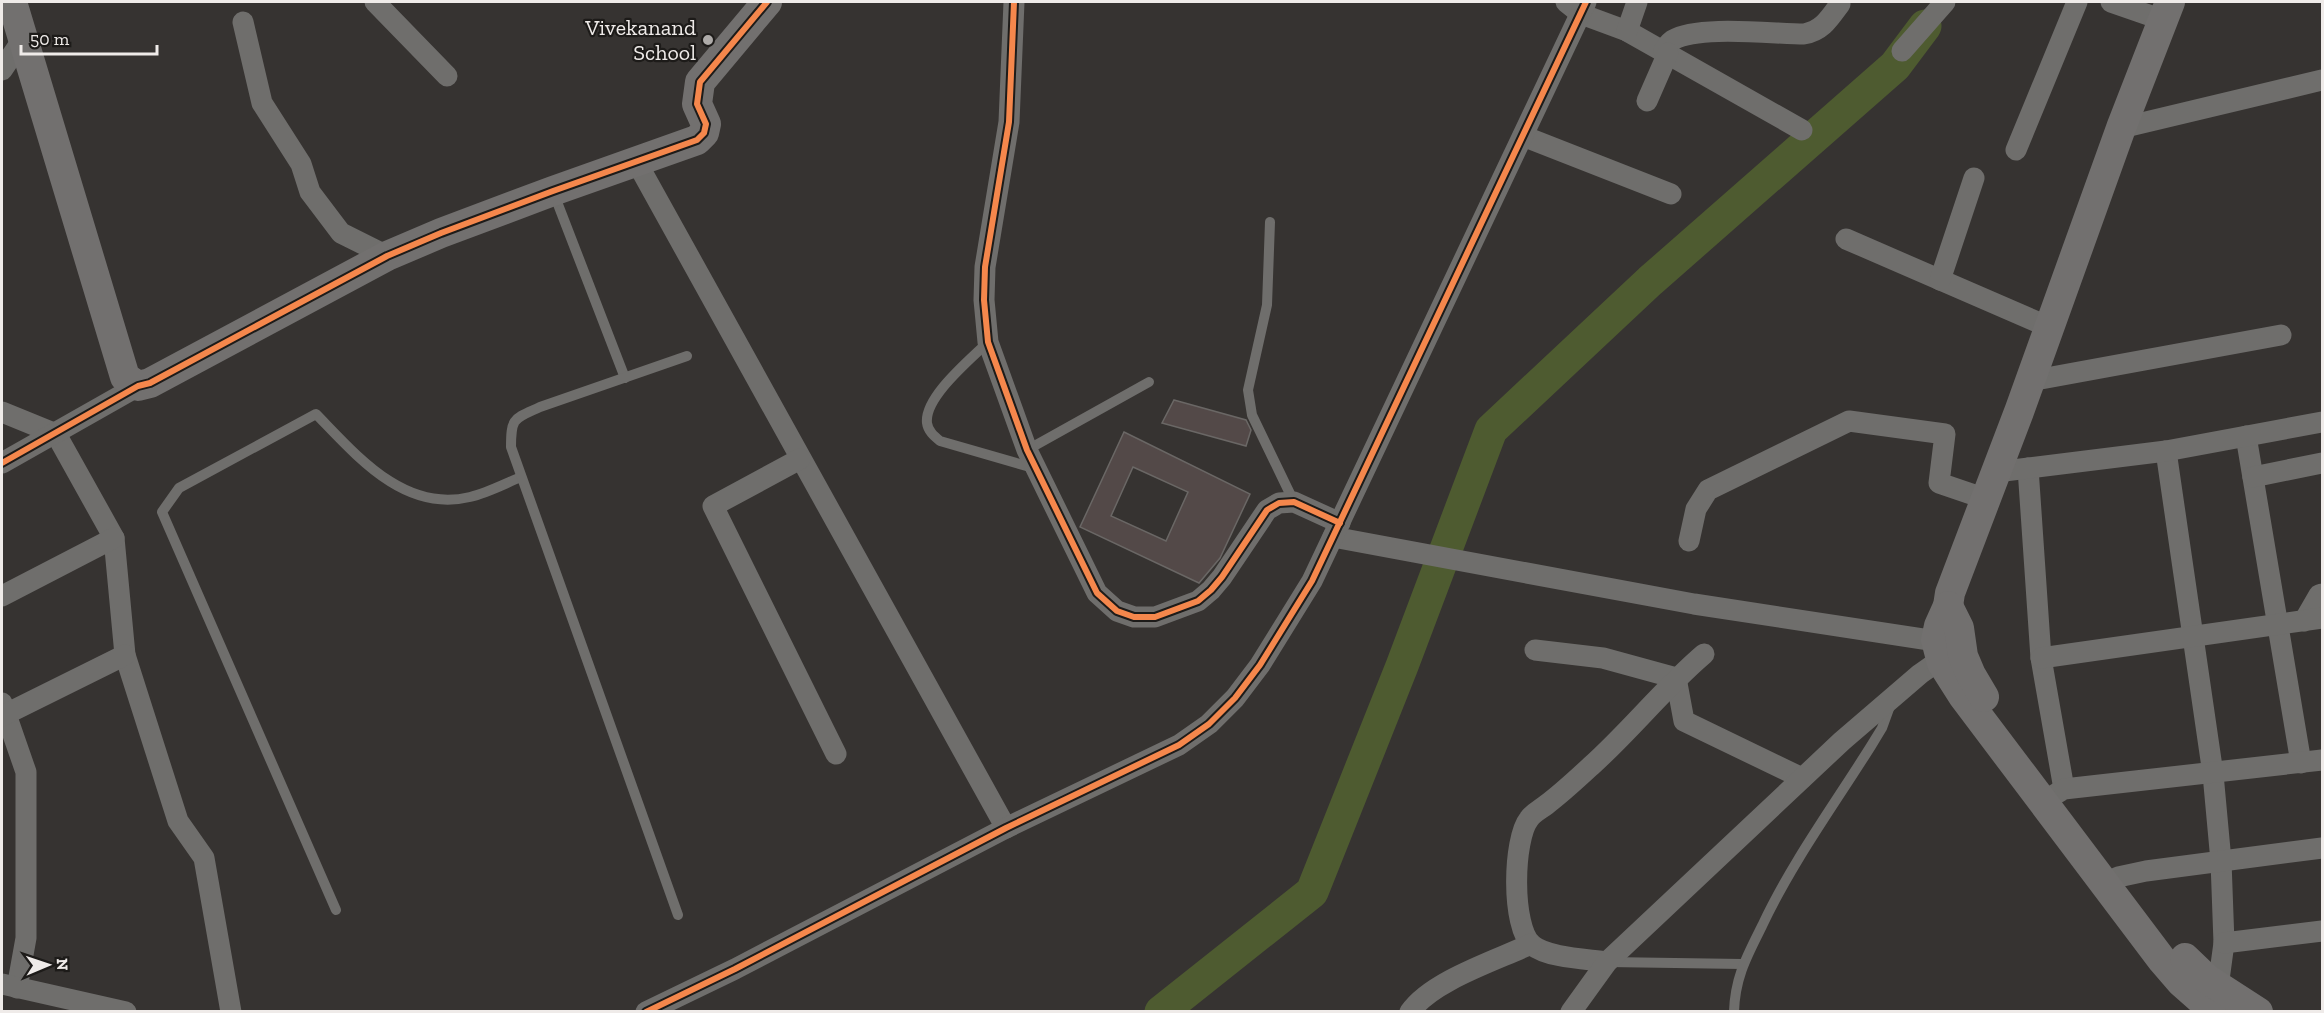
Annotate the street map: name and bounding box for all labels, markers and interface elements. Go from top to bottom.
place label: Vivekanand School [584,14,696,66]
scale bar [21,18,158,56]
text: 50 m [30,28,70,50]
marker: Vivekanand School [701,33,715,47]
north arrow [18,935,78,995]
text: N [53,958,72,971]

